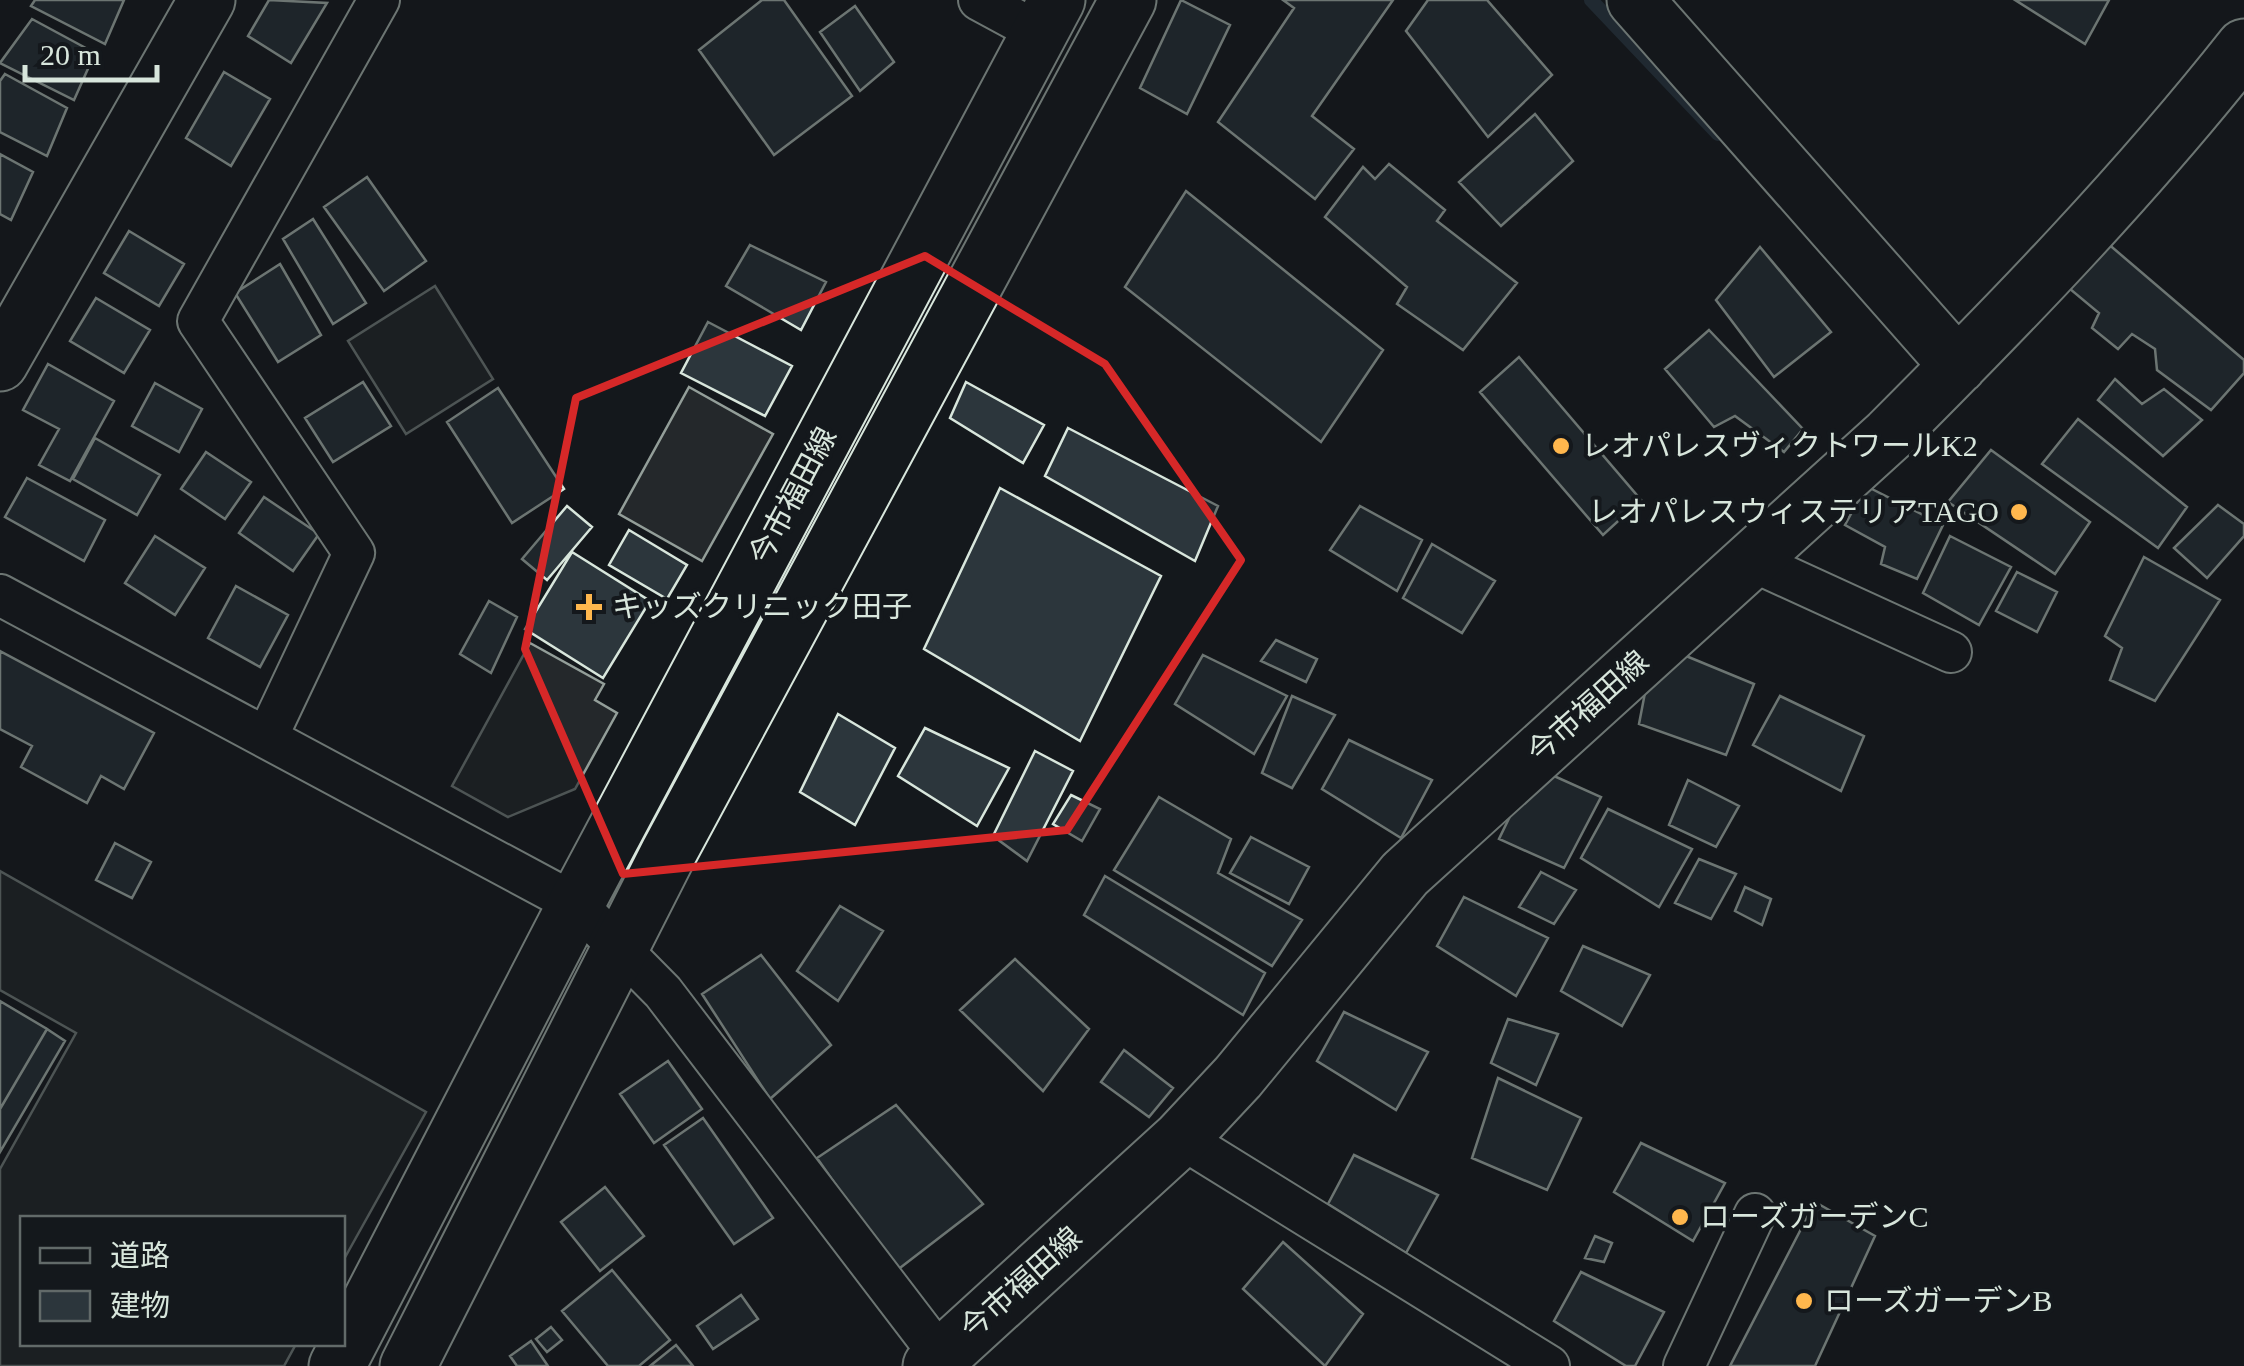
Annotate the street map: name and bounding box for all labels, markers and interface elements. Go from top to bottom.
scale bar [25,20,158,82]
text: 20 m [40,38,101,71]
street label: 今市福田線 [743,422,842,570]
place label: レオパレスヴィクトワールK2 [1581,429,1978,462]
marker: レオパレスヴィクトワールK2 [1550,435,1572,457]
place label: レオパレスウィステリアTAGO [1588,495,1999,528]
marker: レオパレスウィステリアTAGO [2008,501,2030,523]
place label: キッズクリニック田子 [612,590,912,623]
marker: キッズクリニック田子 [576,594,602,620]
street label: 今市福田線 [1521,644,1654,769]
place label: ローズガーデンC [1700,1200,1929,1233]
marker: ローズガーデンC [1669,1206,1691,1228]
legend [20,1216,345,1346]
street label: 今市福田線 [954,1220,1087,1345]
text: 道路 [110,1239,170,1272]
place label: ローズガーデンB [1824,1284,2053,1317]
text: 建物 [110,1289,170,1322]
marker: ローズガーデンB [1793,1290,1815,1312]

